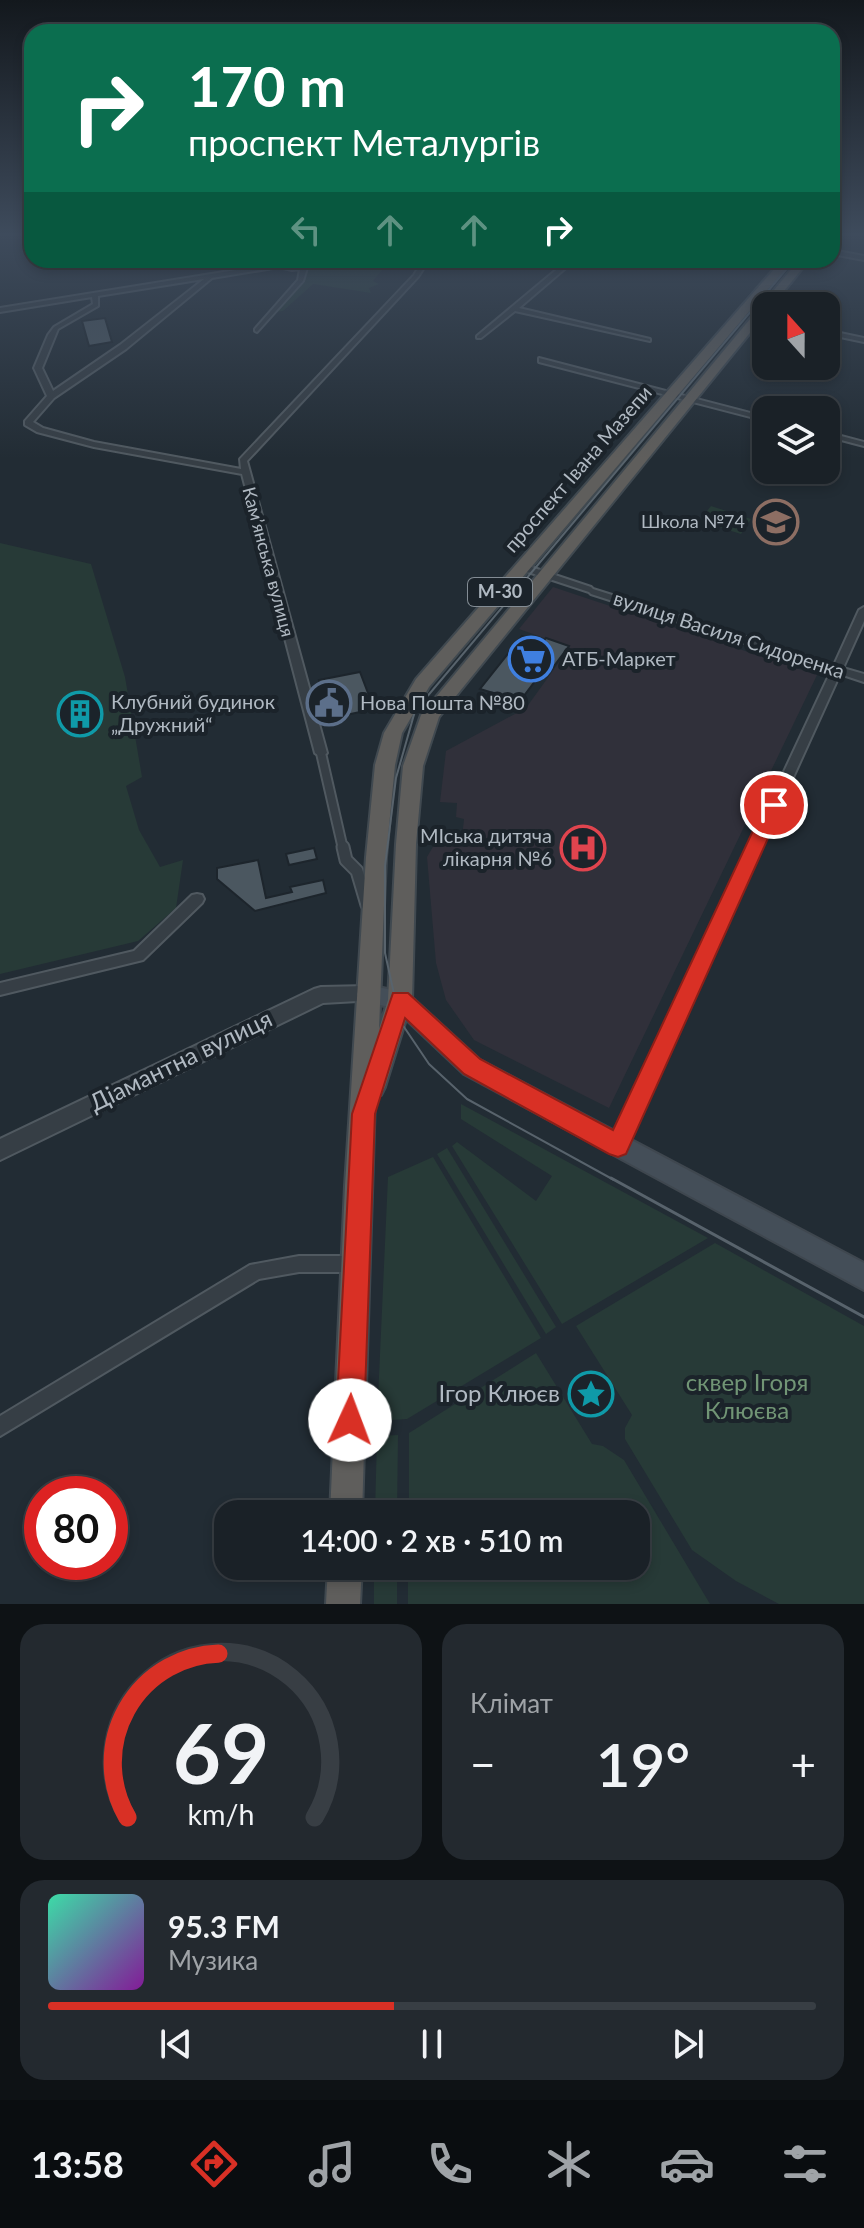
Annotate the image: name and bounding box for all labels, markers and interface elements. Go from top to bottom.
text: 170 m [188,52,346,119]
icon: right [56,56,160,160]
text: проспект Металургів [188,120,540,164]
icon: left [284,208,328,252]
icon: ahead [368,208,412,252]
icon: ahead [452,208,496,252]
icon: right [536,208,580,252]
north arrow [752,292,840,380]
map controls [752,292,840,484]
street label: проспект Івана Мазепи [498,380,656,557]
button: layers [752,396,840,484]
street label: Камʼянська вулиця [238,484,300,639]
school or university icon: Школа №74 [752,498,800,546]
place label: Школа №74 [641,510,745,532]
road number: М-30 [468,578,532,606]
street label: вулиця Василя Сидоренка [611,585,848,683]
supermarket icon: АТБ-Маркет [507,635,555,683]
place label: АТБ-Маркет [562,646,676,670]
public building icon: Нова Пошта №80 [305,679,353,727]
place label: Клубний будинок „Дружний“ [111,689,276,736]
building icon: Клубний будинок „Дружний“ [56,690,104,738]
place label: Нова Пошта №80 [360,690,525,714]
pin [740,771,808,839]
icon: arrive [752,783,796,827]
place label: МІська дитяча лікарня №6 [420,823,552,870]
hospital icon: МІська дитяча лікарня №6 [559,824,607,872]
street label: Діамантна вулиця [84,1003,276,1116]
park label: сквер Ігоря Клюєва [686,1367,808,1424]
place icon: Ігор Клюєв [567,1370,615,1418]
position arrow [308,1378,392,1462]
place label: Ігор Клюєв [439,1378,560,1407]
speed limit sign: 80 [24,1476,128,1580]
text: 14:00 · 2 хв · 510 m [301,1522,563,1558]
text: Клімат [470,1687,553,1719]
text: 69 [173,1702,269,1802]
text: 19° [596,1728,690,1800]
text: − [470,1738,496,1790]
text: + [790,1738,816,1790]
text: km/h [188,1797,254,1831]
text: 95.3 FM [168,1908,280,1944]
text: Музика [168,1944,258,1976]
icon: previous [154,2022,198,2066]
icon: pause [410,2022,454,2066]
icon: next [666,2022,710,2066]
icon: directions [186,2136,242,2192]
icon: music [304,2136,360,2192]
icon: phone [422,2136,478,2192]
icon: climate [541,2136,597,2192]
icon: car [659,2136,715,2192]
icon: filters [777,2136,833,2192]
text: 13:58 [31,2142,124,2186]

